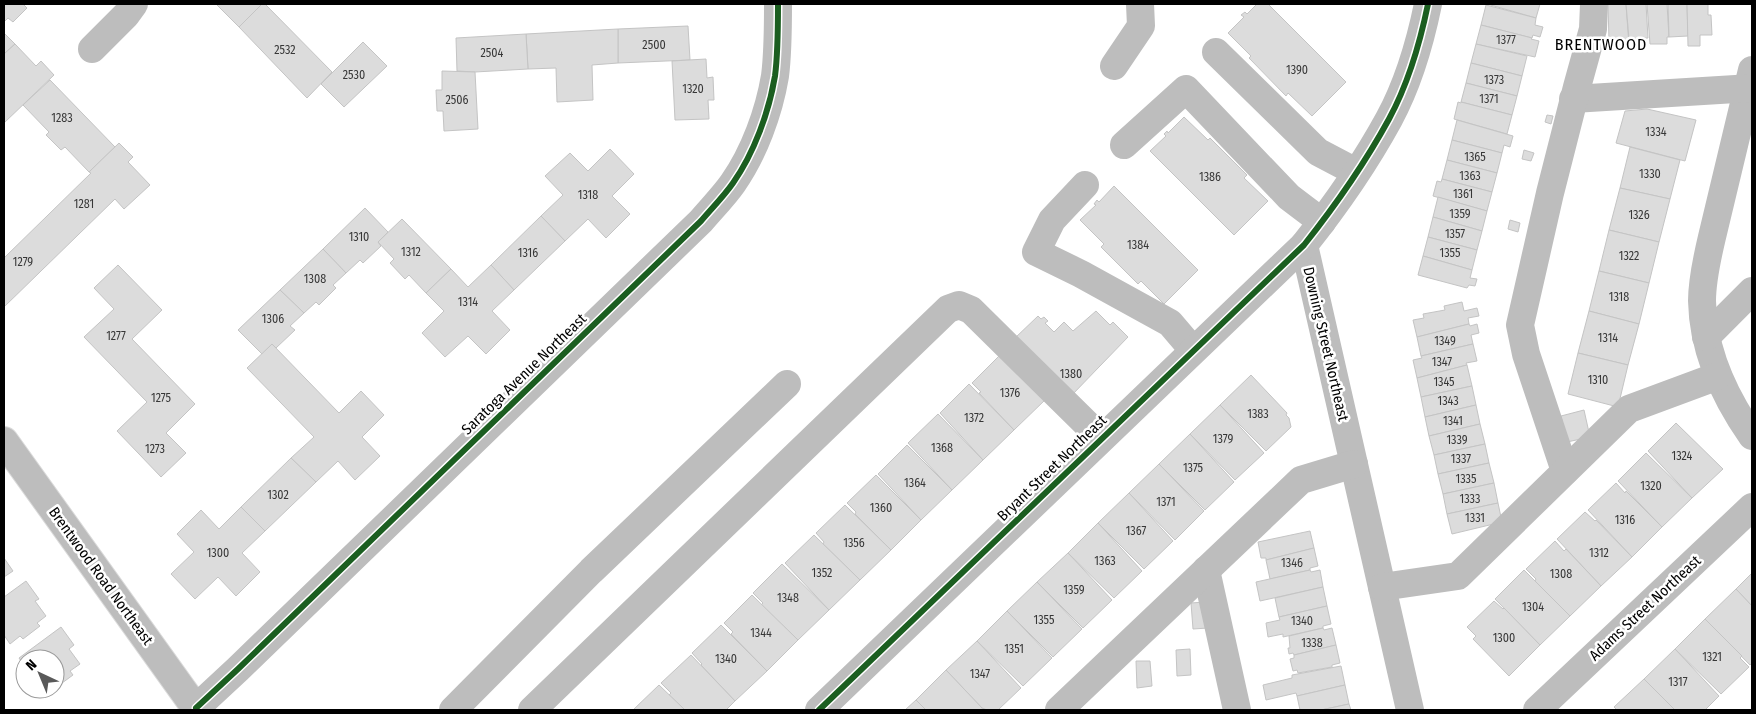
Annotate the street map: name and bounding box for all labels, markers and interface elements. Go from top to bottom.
house number: 1377 [1496,33,1516,47]
district label: BRENTWOOD [1555,35,1647,54]
house number: 2500 [642,38,666,52]
house number: 2532 [274,43,296,57]
house number: 2504 [481,46,504,60]
house number: 1390 [1286,63,1308,77]
house number: 2530 [343,68,365,82]
house number: 1373 [1484,73,1504,87]
house number: 1320 [682,82,704,96]
house number: 1371 [1479,92,1499,106]
house number: 2506 [445,93,469,107]
house number: 1283 [51,111,73,125]
house number: 1334 [1645,125,1667,139]
house number: 1365 [1464,150,1486,164]
house number: 1330 [1639,167,1661,181]
house number: 1363 [1459,169,1481,183]
house number: 1386 [1199,170,1221,184]
house number: 1361 [1453,187,1473,201]
house number: 1318 [578,188,598,202]
house number: 1281 [74,197,94,211]
house number: 1359 [1449,207,1471,221]
house number: 1326 [1628,208,1650,222]
house number: 1357 [1445,227,1465,241]
house number: 1310 [349,230,369,244]
house number: 1384 [1127,238,1149,252]
house number: 1312 [401,245,421,259]
house number: 1316 [518,246,538,260]
house number: 1355 [1439,246,1461,260]
house number: 1322 [1619,249,1639,263]
house number: 1279 [13,255,33,269]
street label: Downing Street Northeast [1299,265,1353,423]
house number: 1308 [304,272,326,286]
house number: 1318 [1609,290,1629,304]
house number: 1314 [458,295,478,309]
street label: Saratoga Avenue Northeast [458,310,590,438]
house number: 1306 [262,312,284,326]
house number: 1277 [106,329,126,343]
house number: 1314 [1598,331,1618,345]
house number: 1349 [1434,334,1456,348]
house number: 1347 [1432,355,1452,369]
house number: 1380 [1060,367,1082,381]
house number: 1310 [1588,373,1608,387]
house number: 1345 [1433,375,1455,389]
house number: 1376 [1000,386,1020,400]
house number: 1275 [151,391,172,405]
house number: 1343 [1437,394,1459,408]
house number: 1383 [1247,407,1269,421]
house number: 1372 [964,411,984,425]
street label: Bryant Street Northeast [994,411,1110,525]
house number: 1341 [1443,414,1463,428]
house number: 1379 [1213,432,1233,446]
house number: 1339 [1446,433,1468,447]
house number: 1368 [931,441,953,455]
house number: 1273 [145,442,165,456]
house number: 1324 [1672,449,1693,463]
house number: 1337 [1451,452,1471,466]
house number: 1375 [1183,461,1204,475]
house number: 1335 [1455,472,1477,486]
house number: 1364 [904,476,926,490]
house number: 1320 [1640,479,1662,493]
house number: 1302 [267,488,289,502]
house number: 1333 [1460,492,1480,506]
house number: 1371 [1156,495,1176,509]
house number: 1360 [870,501,892,515]
street label: Brentwood Road Northeast [45,504,157,648]
house number: 1331 [1465,511,1485,525]
house number: 1316 [1615,513,1635,527]
house number: 1367 [1126,524,1146,538]
house number: 1356 [843,536,865,550]
house number: 1300 [207,546,229,560]
house number: 1312 [1589,546,1609,560]
street label: Adams Street Northeast [1585,552,1705,664]
house number: 1363 [1094,554,1116,568]
house number: 1346 [1281,556,1303,570]
house number: 1352 [812,566,832,580]
house number: 1308 [1550,567,1572,581]
house number: 1359 [1063,583,1085,597]
house number: 1348 [777,591,799,605]
house number: 1304 [1522,600,1544,614]
house number: 1355 [1033,613,1055,627]
house number: 1340 [1291,614,1313,628]
house number: 1344 [750,626,772,640]
house number: 1300 [1493,631,1515,645]
house number: 1338 [1301,636,1323,650]
house number: 1351 [1004,642,1024,656]
north arrow [15,649,65,699]
house number: 1321 [1702,650,1722,664]
house number: 1340 [715,652,737,666]
text: N [22,656,40,674]
house number: 1347 [970,667,990,681]
house number: 1317 [1668,675,1688,689]

